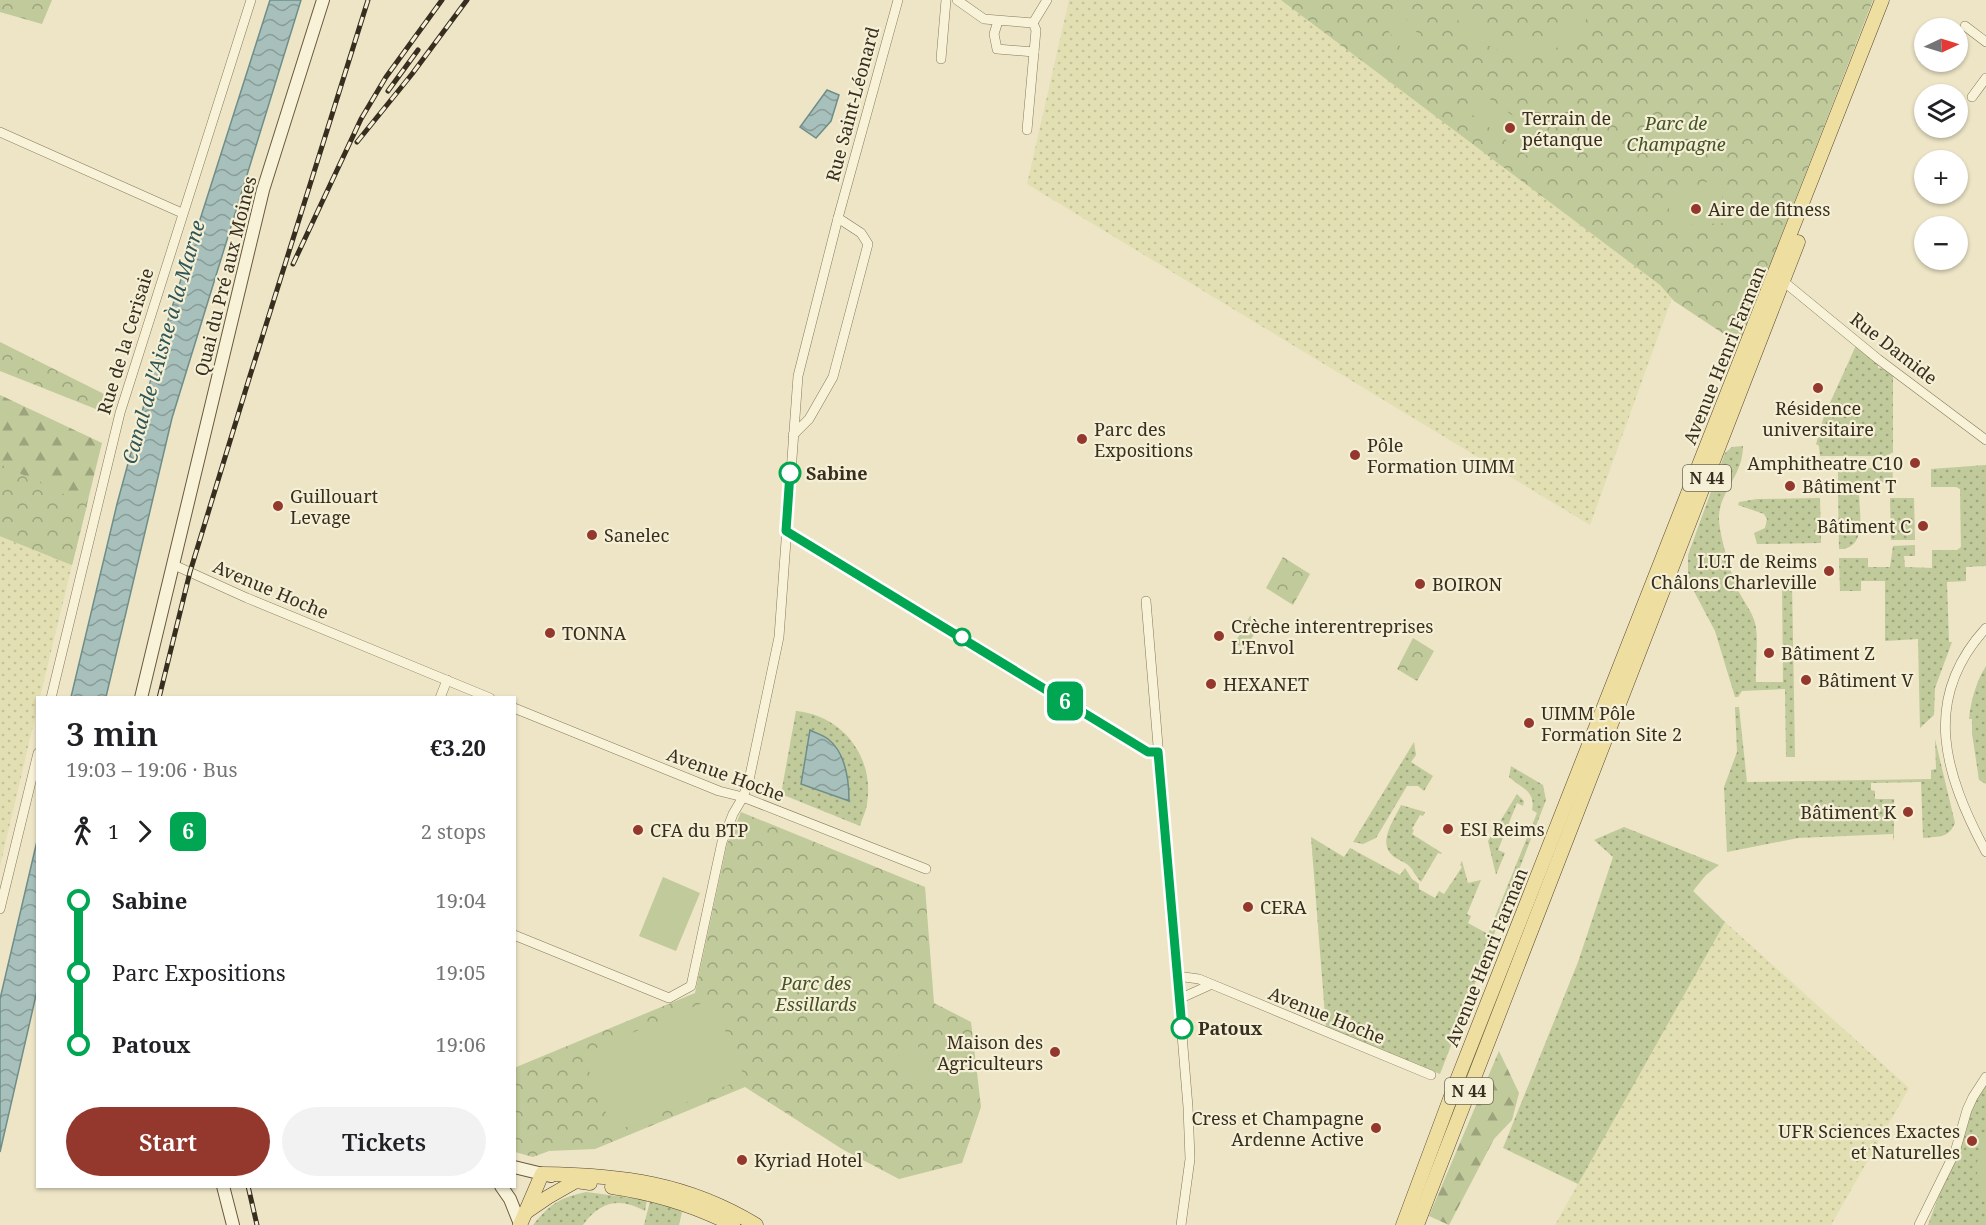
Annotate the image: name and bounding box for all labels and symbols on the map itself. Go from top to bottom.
north arrow [1914,18,1968,72]
street label: Rue Saint-Léonard [820,24,884,184]
place label: Terrain de pétanque [1522,106,1611,151]
park label: Parc de Champagne [1626,111,1726,156]
marker: Terrain de pétanque [1503,121,1517,135]
street label: Quai du Pré aux Moines [189,174,261,378]
place label: Aire de fitness [1708,197,1830,221]
marker: Aire de fitness [1689,202,1703,216]
water label: Canal de l'Aisne à la Marne [115,217,211,467]
street label: Avenue Henri Farman [1677,262,1771,448]
street label: Rue de la Cerisaie [91,265,159,417]
street label: Rue Damide [1846,306,1942,390]
marker: Résidence universitaire [1811,381,1825,395]
place label: Résidence universitaire [1762,396,1874,441]
place label: Parc des Expositions [1094,417,1193,462]
marker: Parc des Expositions [1075,432,1089,446]
place label: Pôle Formation UIMM [1367,433,1515,478]
marker: Pôle Formation UIMM [1348,448,1362,462]
place label: Amphitheatre C10 [1747,451,1903,475]
marker: Amphitheatre C10 [1908,456,1922,470]
place label: Sabine [806,461,868,485]
marker: Sabine [779,462,801,484]
road number: N 44 [1683,465,1731,491]
place label: Bâtiment T [1802,474,1896,498]
marker: Bâtiment T [1783,479,1797,493]
place label: Guillouart Levage [290,484,378,529]
marker: Guillouart Levage [271,499,285,513]
place label: Bâtiment C [1817,514,1911,538]
marker: Bâtiment C [1916,519,1930,533]
place label: Sanelec [604,523,669,547]
marker: Sanelec [585,528,599,542]
place label: I.U.T de Reims Châlons Charleville [1651,549,1817,594]
street label: Avenue Hoche [209,554,333,624]
marker: I.U.T de Reims Châlons Charleville [1822,564,1836,578]
place label: BOIRON [1432,572,1503,596]
marker: BOIRON [1413,577,1427,591]
place label: Crèche interentreprises L'Envol [1231,614,1433,659]
place label: TONNA [562,621,626,645]
marker: TONNA [543,626,557,640]
unlabelled marker [953,628,971,646]
marker: Crèche interentreprises L'Envol [1212,629,1226,643]
place label: Bâtiment Z [1781,641,1875,665]
marker: Bâtiment Z [1762,646,1776,660]
place label: Bâtiment V [1818,668,1914,692]
place label: HEXANET [1223,672,1309,696]
marker: Bâtiment V [1799,673,1813,687]
marker: HEXANET [1204,677,1218,691]
line badge: 6 [1046,682,1084,720]
place label: UIMM Pôle Formation Site 2 [1541,701,1682,746]
marker: UIMM Pôle Formation Site 2 [1522,716,1536,730]
street label: Avenue Hoche [664,742,788,806]
place label: Bâtiment K [1800,800,1896,824]
marker: Bâtiment K [1901,805,1915,819]
place label: ESI Reims [1460,817,1545,841]
place label: CFA du BTP [650,818,748,842]
marker: ESI Reims [1441,822,1455,836]
marker: CFA du BTP [631,823,645,837]
street label: Avenue Henri Farman [1439,864,1533,1050]
place label: CERA [1260,895,1307,919]
marker: CERA [1241,900,1255,914]
park label: Parc des Essillards [774,971,857,1016]
street label: Avenue Hoche [1265,981,1389,1049]
place label: Patoux [1198,1016,1263,1040]
marker: Patoux [1171,1017,1193,1039]
place label: Maison des Agriculteurs [937,1030,1043,1075]
marker: Maison des Agriculteurs [1048,1045,1062,1059]
road number: N 44 [1445,1078,1493,1104]
place label: Cress et Champagne Ardenne Active [1192,1106,1364,1151]
place label: UFR Sciences Exactes et Naturelles [1778,1119,1960,1164]
marker: Cress et Champagne Ardenne Active [1369,1121,1383,1135]
marker: UFR Sciences Exactes et Naturelles [1965,1134,1979,1148]
place label: Kyriad Hotel [754,1148,863,1172]
marker: Kyriad Hotel [735,1153,749,1167]

